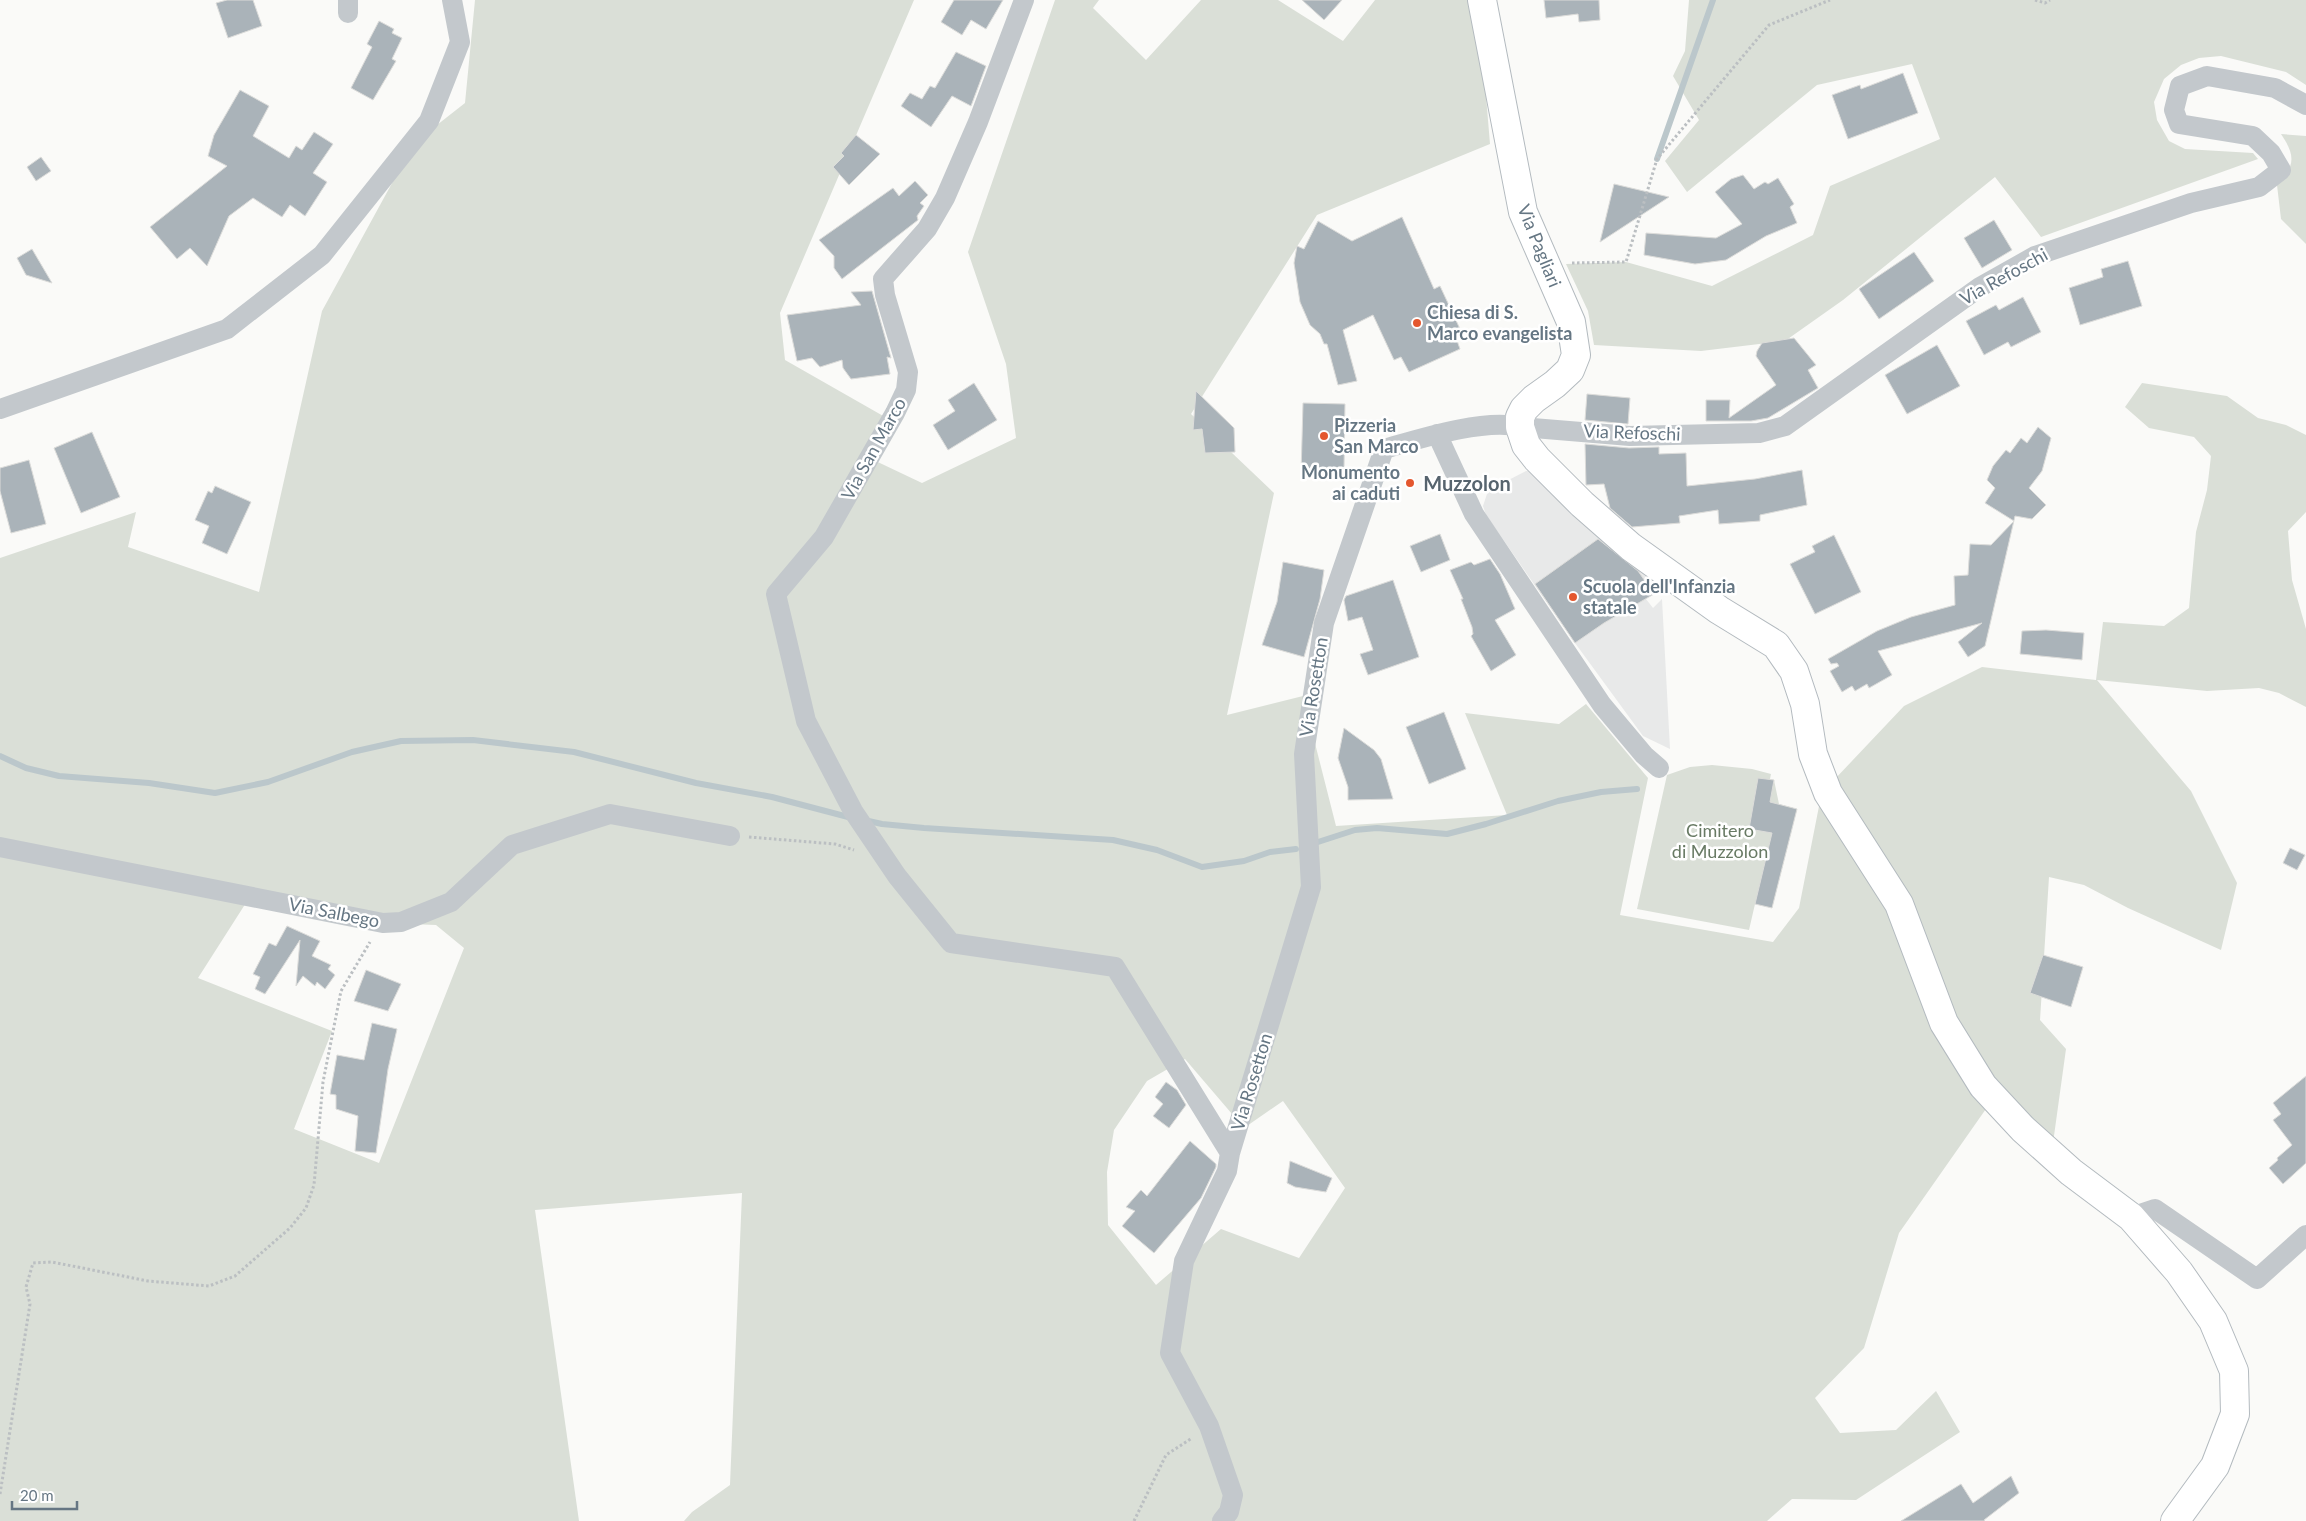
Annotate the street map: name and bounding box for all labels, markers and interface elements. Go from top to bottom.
street label: Via Pagliari [1513,201,1566,290]
street label: Via Refoschi [1956,243,2051,309]
place label: Chiesa di S. Marco evangelista [1427,301,1572,344]
marker: Chiesa di S. Marco evangelista [1411,317,1423,329]
street label: Via San Marco [836,394,910,503]
place label: Pizzeria San Marco [1334,414,1419,457]
street label: Via Refoschi [1583,419,1681,445]
marker: Pizzeria San Marco [1318,430,1330,442]
place label: Monumento ai caduti [1301,461,1400,504]
district label: Muzzolon [1423,471,1511,495]
marker: Monumento ai caduti [1404,477,1416,489]
place label: Scuola dell'Infanzia statale [1583,575,1735,618]
marker: Scuola dell'Infanzia statale [1567,591,1579,603]
street label: Via Rosetton [1294,635,1332,738]
park label: Cimitero di Muzzolon [1672,819,1768,862]
street label: Via Salbego [287,892,381,932]
street label: Via Rosetton [1226,1030,1276,1133]
scale bar [12,1478,78,1510]
text: 20 m [20,1486,54,1504]

